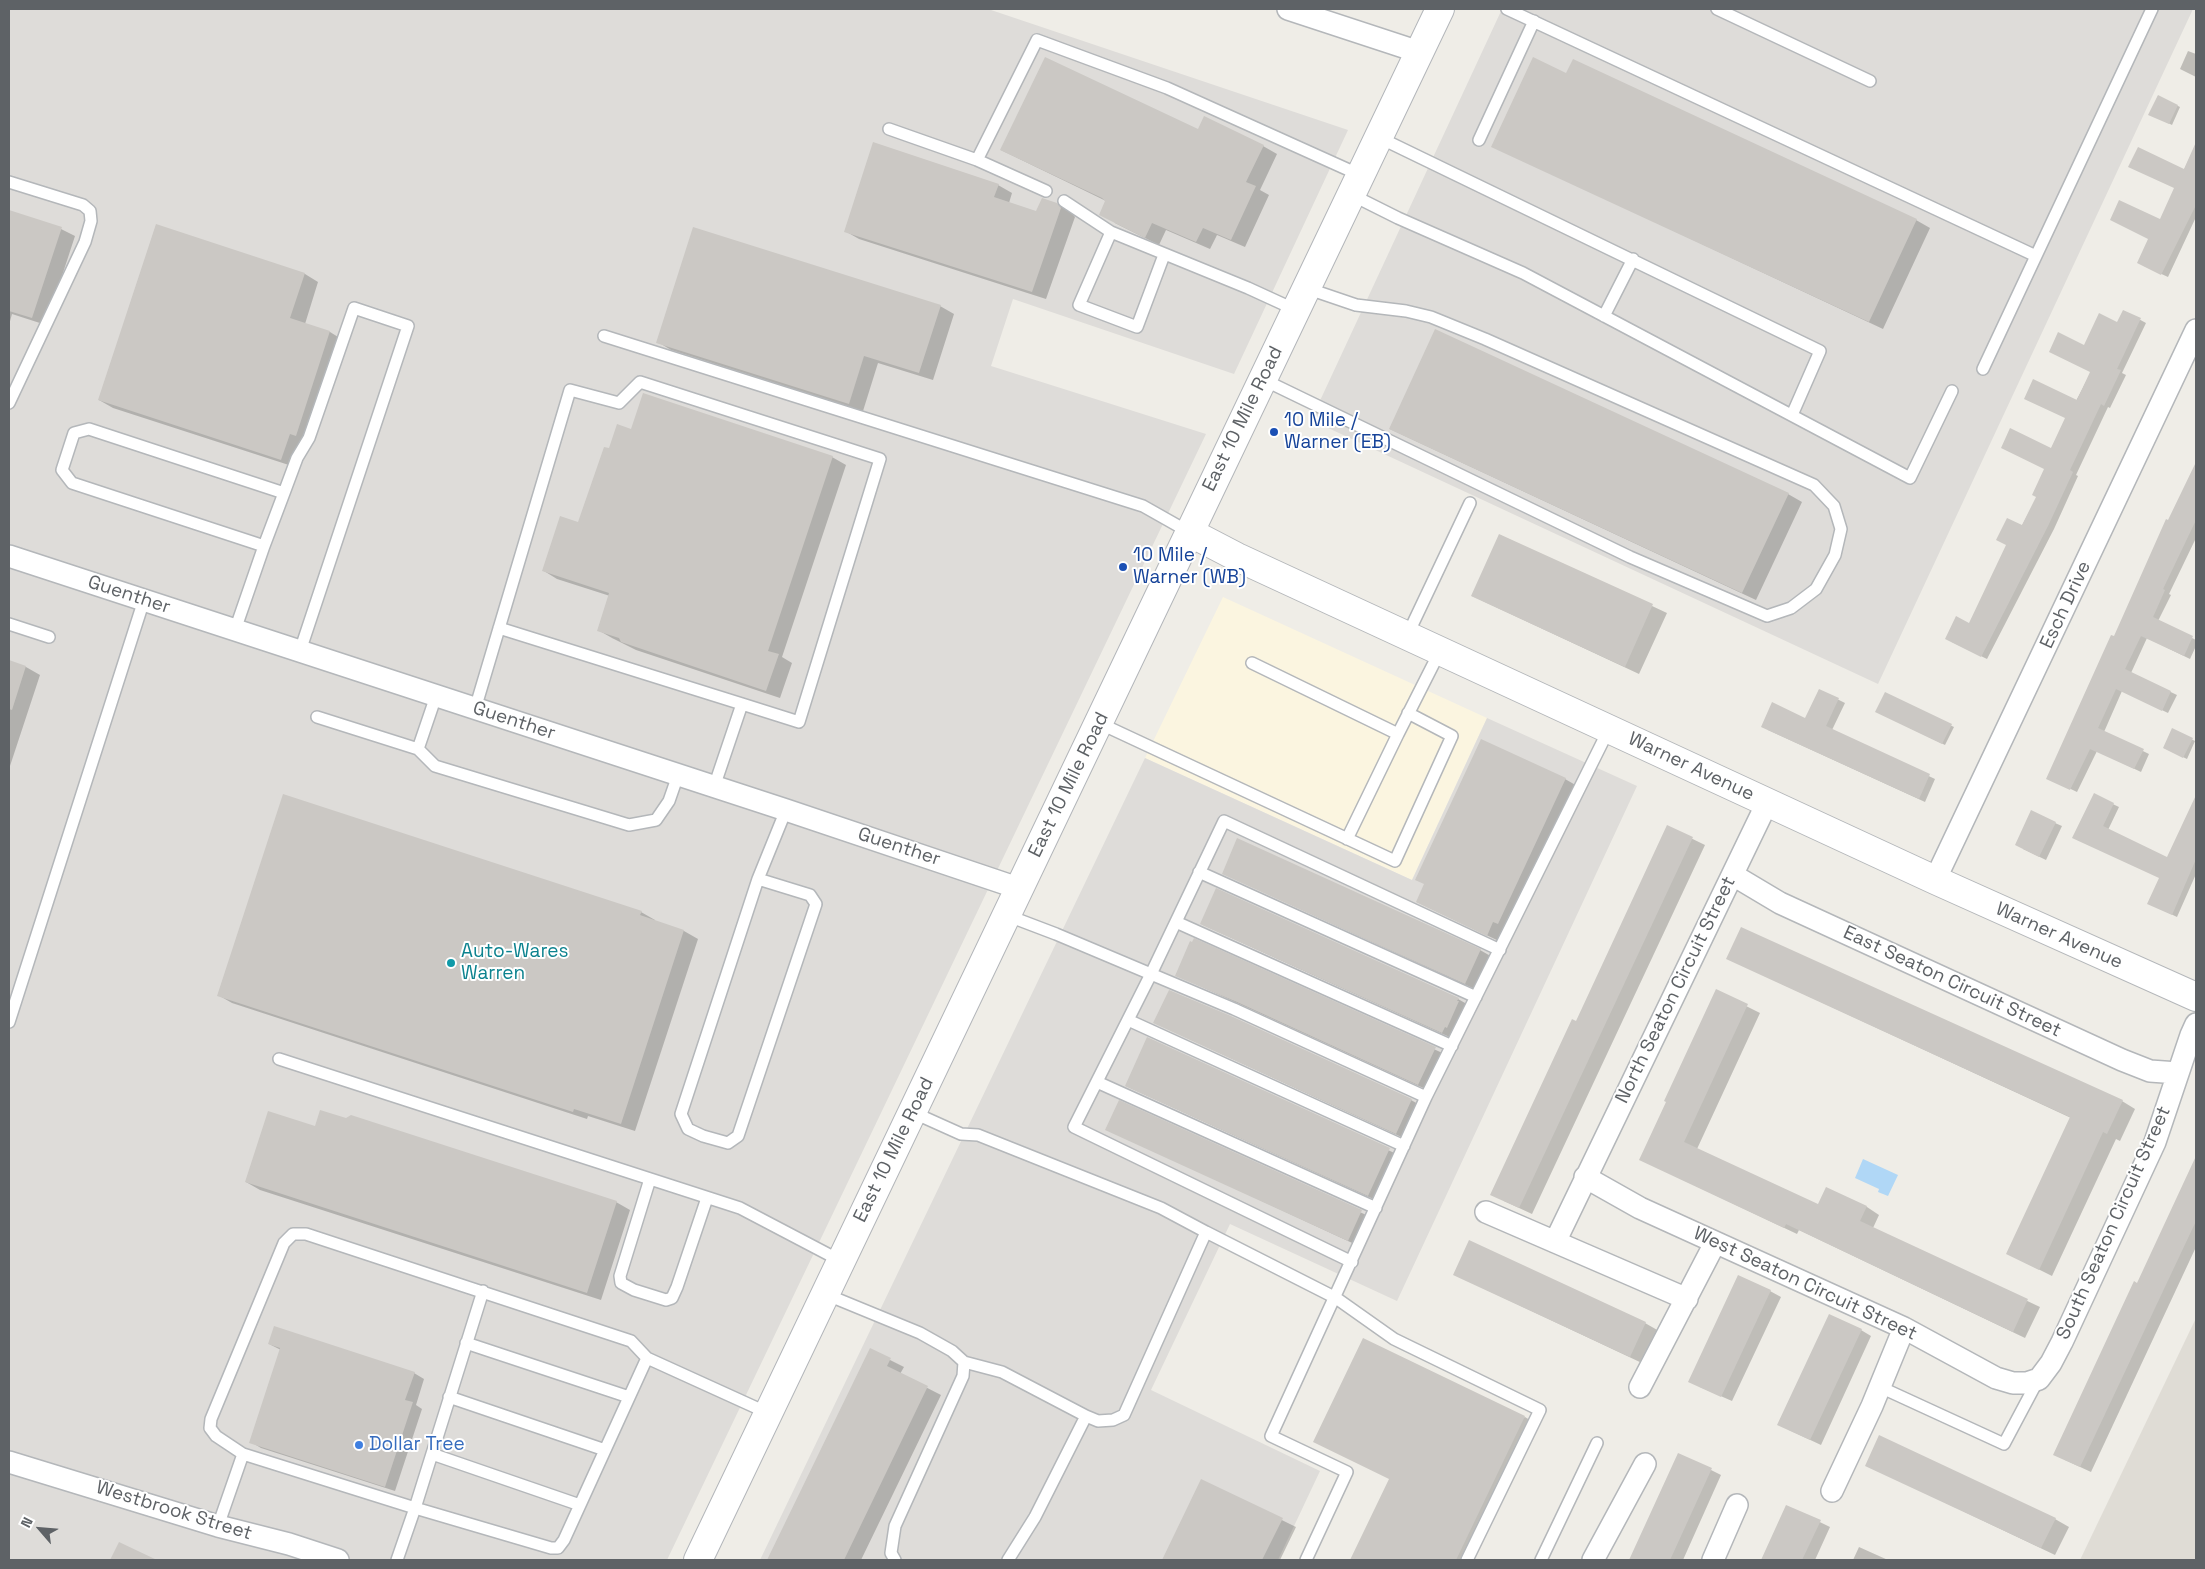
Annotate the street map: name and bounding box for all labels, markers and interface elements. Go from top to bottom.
street label: East 10 Mile Road [1198,343,1288,495]
place label: 10 Mile / Warner (EB) [1284,410,1391,454]
marker: 10 Mile / Warner (EB) [1268,426,1280,438]
place label: 10 Mile / Warner (WB) [1133,545,1246,589]
street label: Esch Drive [2036,558,2096,652]
marker: 10 Mile / Warner (WB) [1117,561,1129,573]
street label: Guenther [85,571,173,619]
street label: Guenther [470,697,558,745]
street label: East 10 Mile Road [1024,709,1114,861]
street label: Warner Avenue [1624,728,1758,806]
street label: Guenther [855,823,943,871]
street label: North Seaton Circuit Street [1611,873,1741,1107]
street label: Warner Avenue [1992,898,2126,974]
street label: East Seaton Circuit Street [1839,921,2065,1043]
place label: Auto-Wares Warren [461,941,568,985]
marker: Auto-Wares Warren [445,957,457,969]
street label: East 10 Mile Road [849,1074,939,1226]
street label: South Seaton Circuit Street [2052,1103,2176,1343]
street label: West Seaton Circuit Street [1690,1222,1920,1346]
place label: Dollar Tree [369,1434,465,1456]
marker: Dollar Tree [353,1439,365,1451]
street label: Westbrook Street [93,1476,255,1546]
north arrow [15,1504,65,1554]
text: N [16,1514,37,1530]

